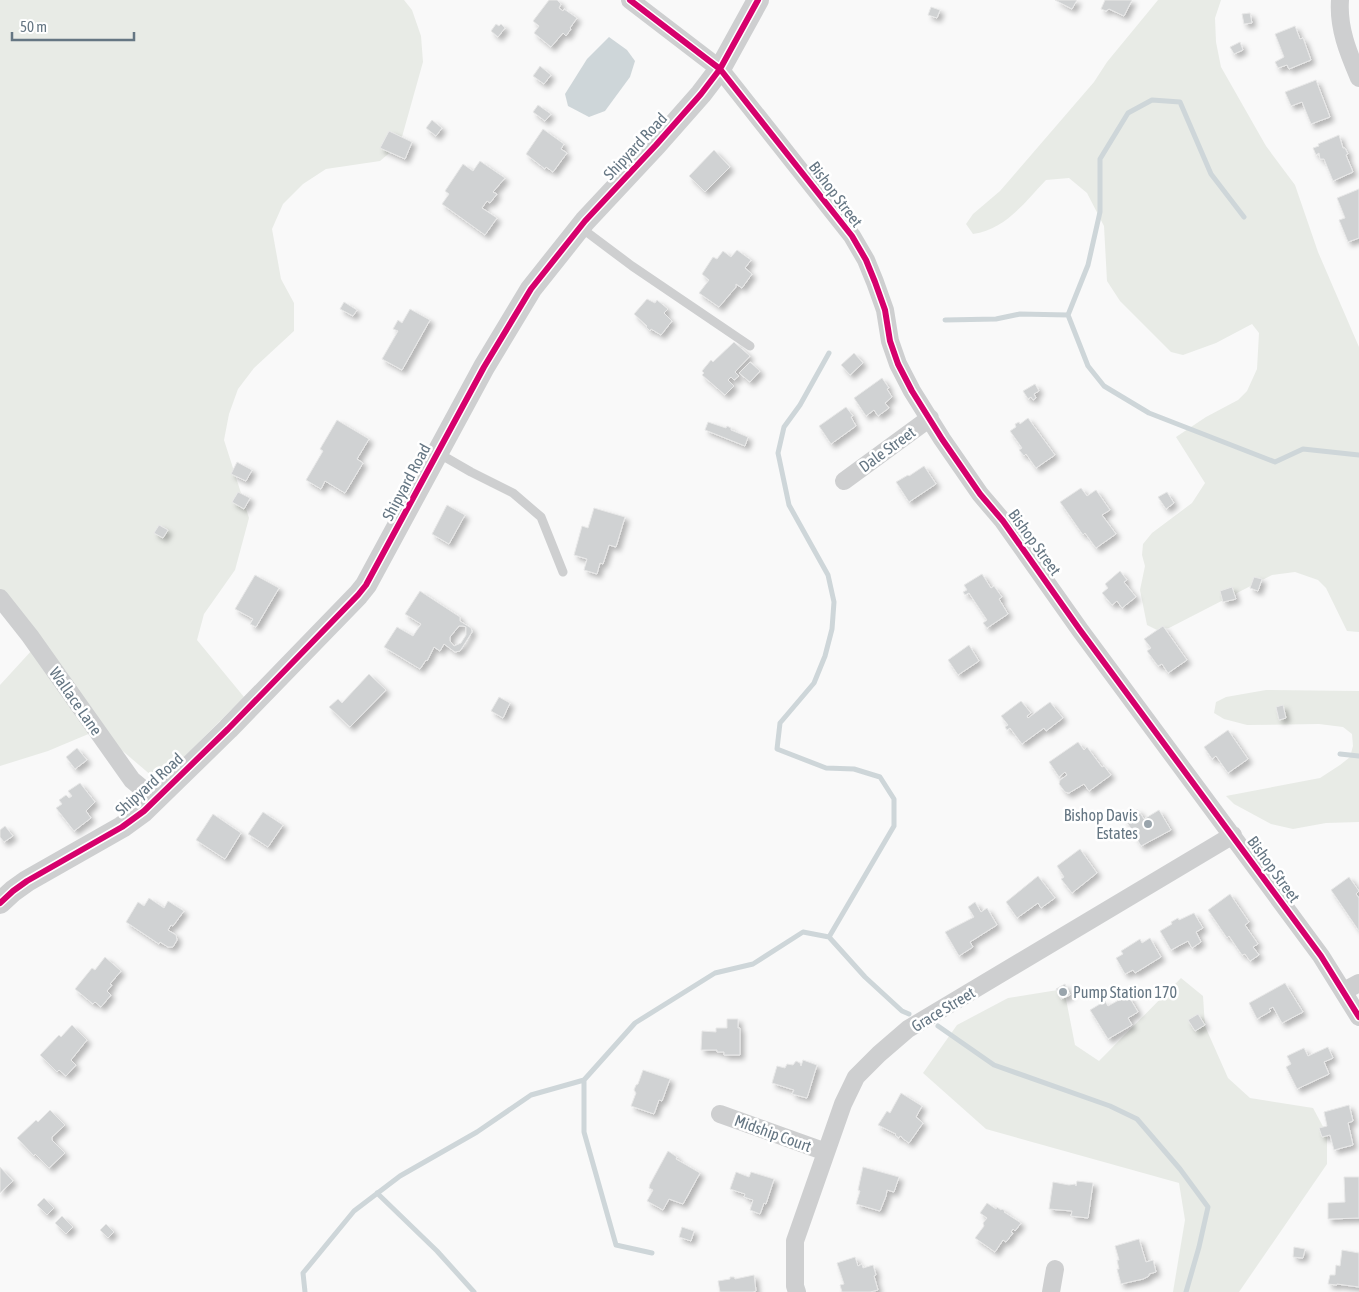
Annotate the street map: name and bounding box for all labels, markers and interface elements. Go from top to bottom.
scale bar [12,10,135,42]
text: 50 m [20,18,47,35]
street label: Shipyard Road [600,109,671,184]
street label: Bishop Street [805,158,867,231]
street label: Dale Street [855,422,919,475]
street label: Shipyard Road [378,440,435,524]
street label: Bishop Street [1004,506,1065,579]
street label: Wallace Lane [46,664,106,738]
street label: Shipyard Road [112,749,187,820]
place label: Bishop Davis Estates [1064,806,1138,842]
marker: Bishop Davis Estates [1142,818,1154,830]
street label: Bishop Street [1243,833,1304,906]
street label: Grace Street [908,983,978,1035]
place label: Pump Station 170 [1073,983,1177,1002]
marker: Pump Station 170 [1057,986,1069,998]
street label: Midship Court [732,1111,814,1156]

